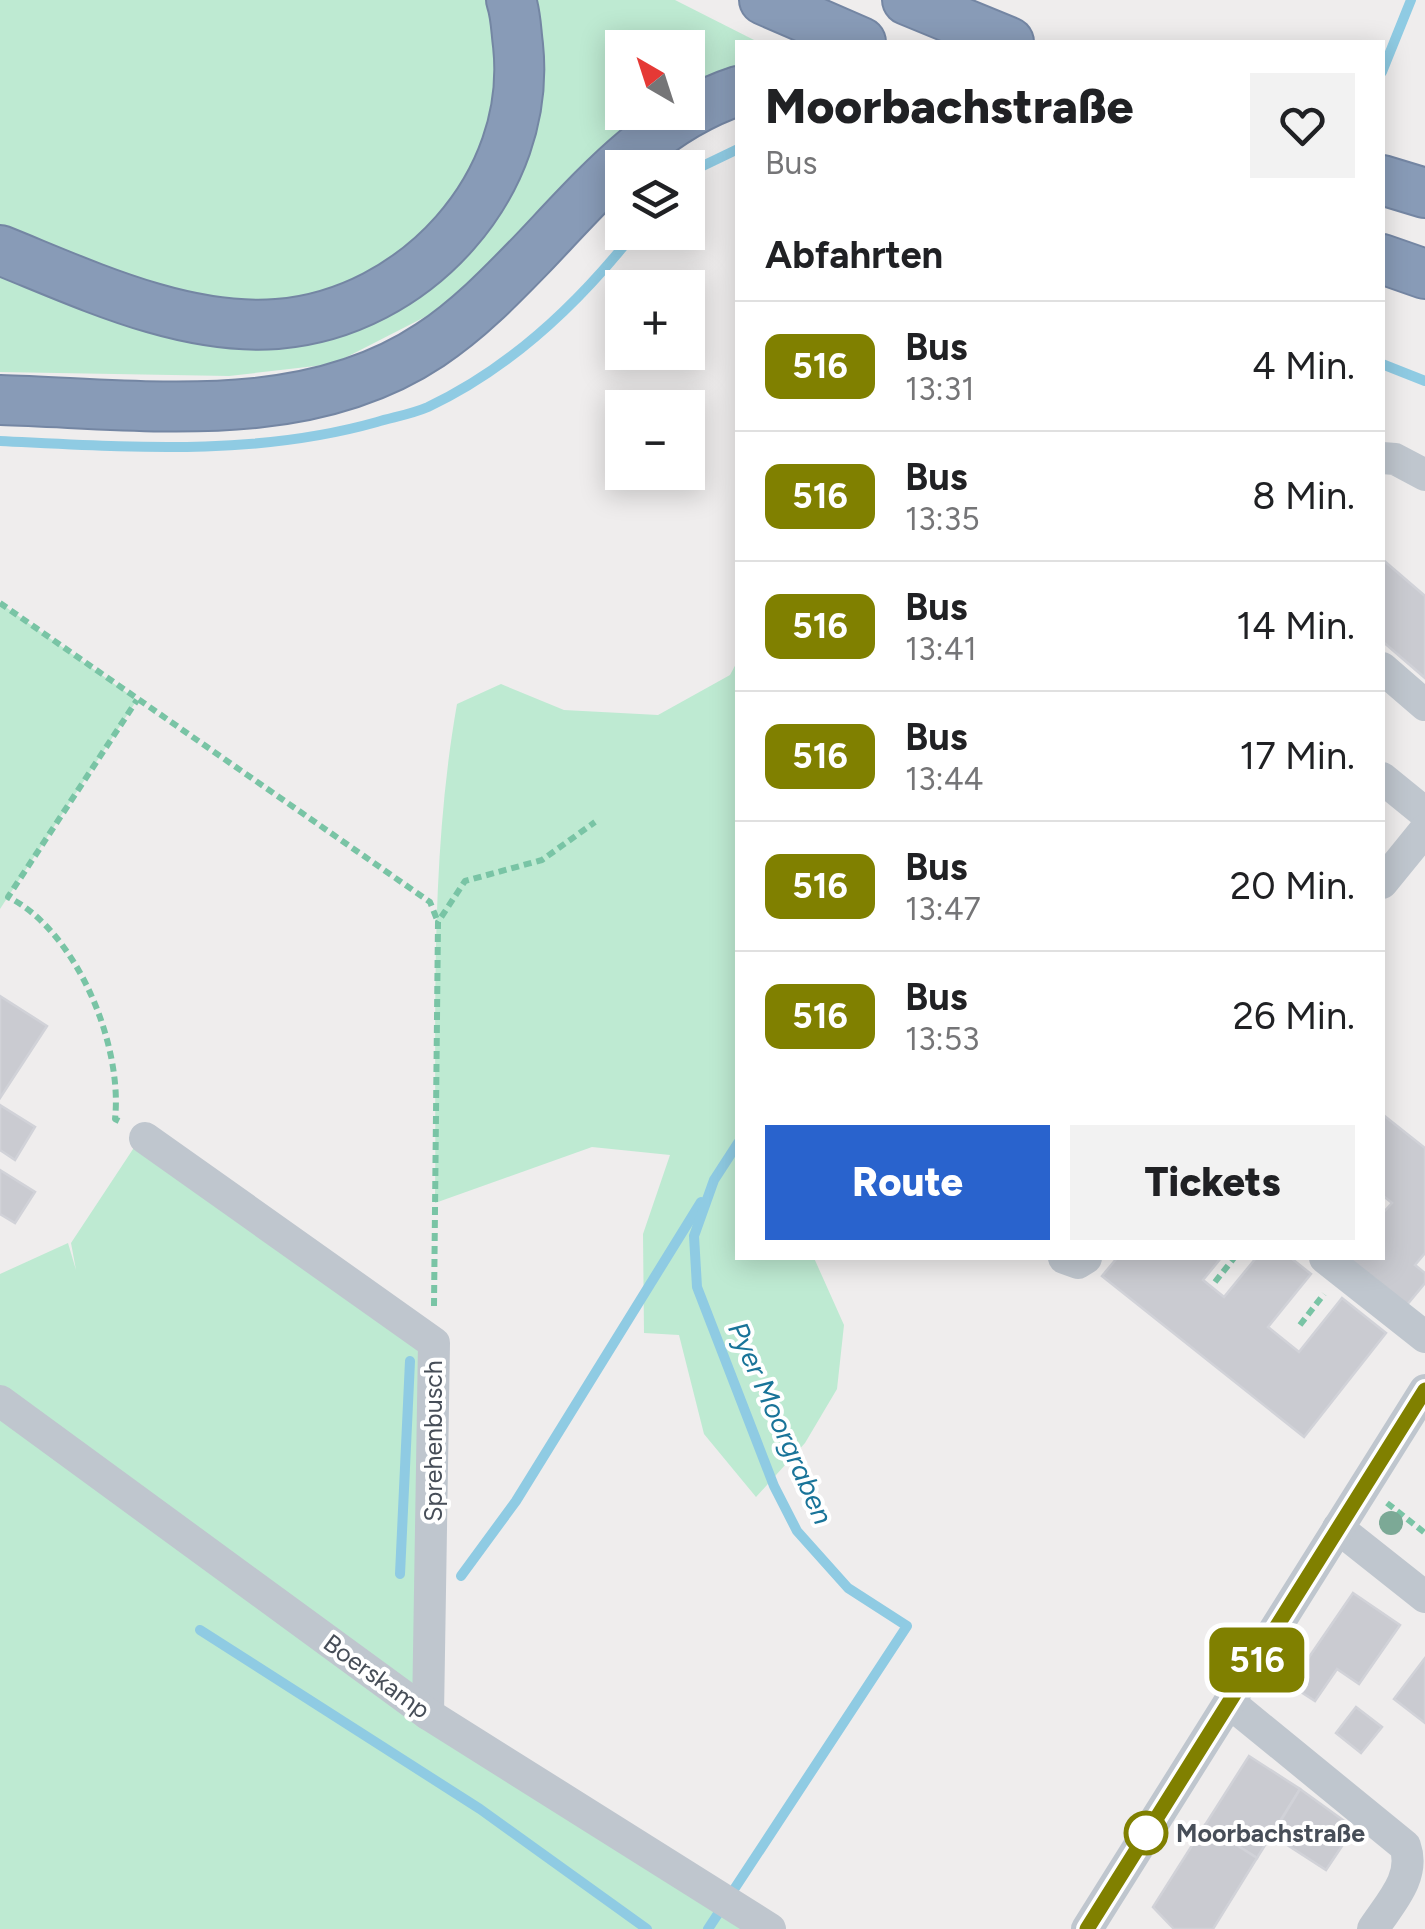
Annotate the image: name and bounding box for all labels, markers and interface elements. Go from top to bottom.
north arrow [605,30,705,130]
map controls [605,30,705,490]
button: heart [1250,73,1355,178]
text: Moorbachstraße [765,77,1134,135]
text: Bus [765,144,817,182]
button: layers [605,150,705,250]
text: Abfahrten [765,232,943,278]
button: + [605,270,705,370]
text: Bus [905,324,968,370]
text: 4 Min. [1252,343,1355,389]
text: 516 [792,345,848,387]
text: 13:31 [905,370,974,408]
button: − [605,390,705,490]
text: Bus [905,454,968,500]
text: 8 Min. [1252,473,1355,519]
text: 516 [792,475,848,517]
text: 13:35 [905,500,980,538]
text: Bus [905,584,968,630]
text: 14 Min. [1236,603,1355,649]
text: 516 [792,605,848,647]
text: 13:41 [905,630,977,668]
text: Bus [905,714,968,760]
text: 17 Min. [1239,733,1355,779]
text: 516 [792,735,848,777]
text: 13:44 [905,760,983,798]
text: Bus [905,844,968,890]
text: 20 Min. [1230,863,1355,909]
text: 516 [792,865,848,907]
text: 13:47 [905,890,981,928]
text: Bus [905,974,968,1020]
text: 26 Min. [1233,993,1355,1039]
text: 516 [792,995,848,1037]
text: 13:53 [905,1020,980,1058]
button: Route [765,1125,1050,1240]
button: Tickets [1070,1125,1355,1240]
water label: Pyer Moorgraben [721,1317,841,1529]
street label: Sprehenbusch [418,1360,448,1522]
street label: Boerskamp [318,1627,436,1725]
line badge: 516 [1200,1628,1314,1692]
text: 516 [1229,1639,1285,1681]
marker: Moorbachstraße [1125,1812,1167,1854]
place label: Moorbachstraße [1176,1818,1365,1848]

